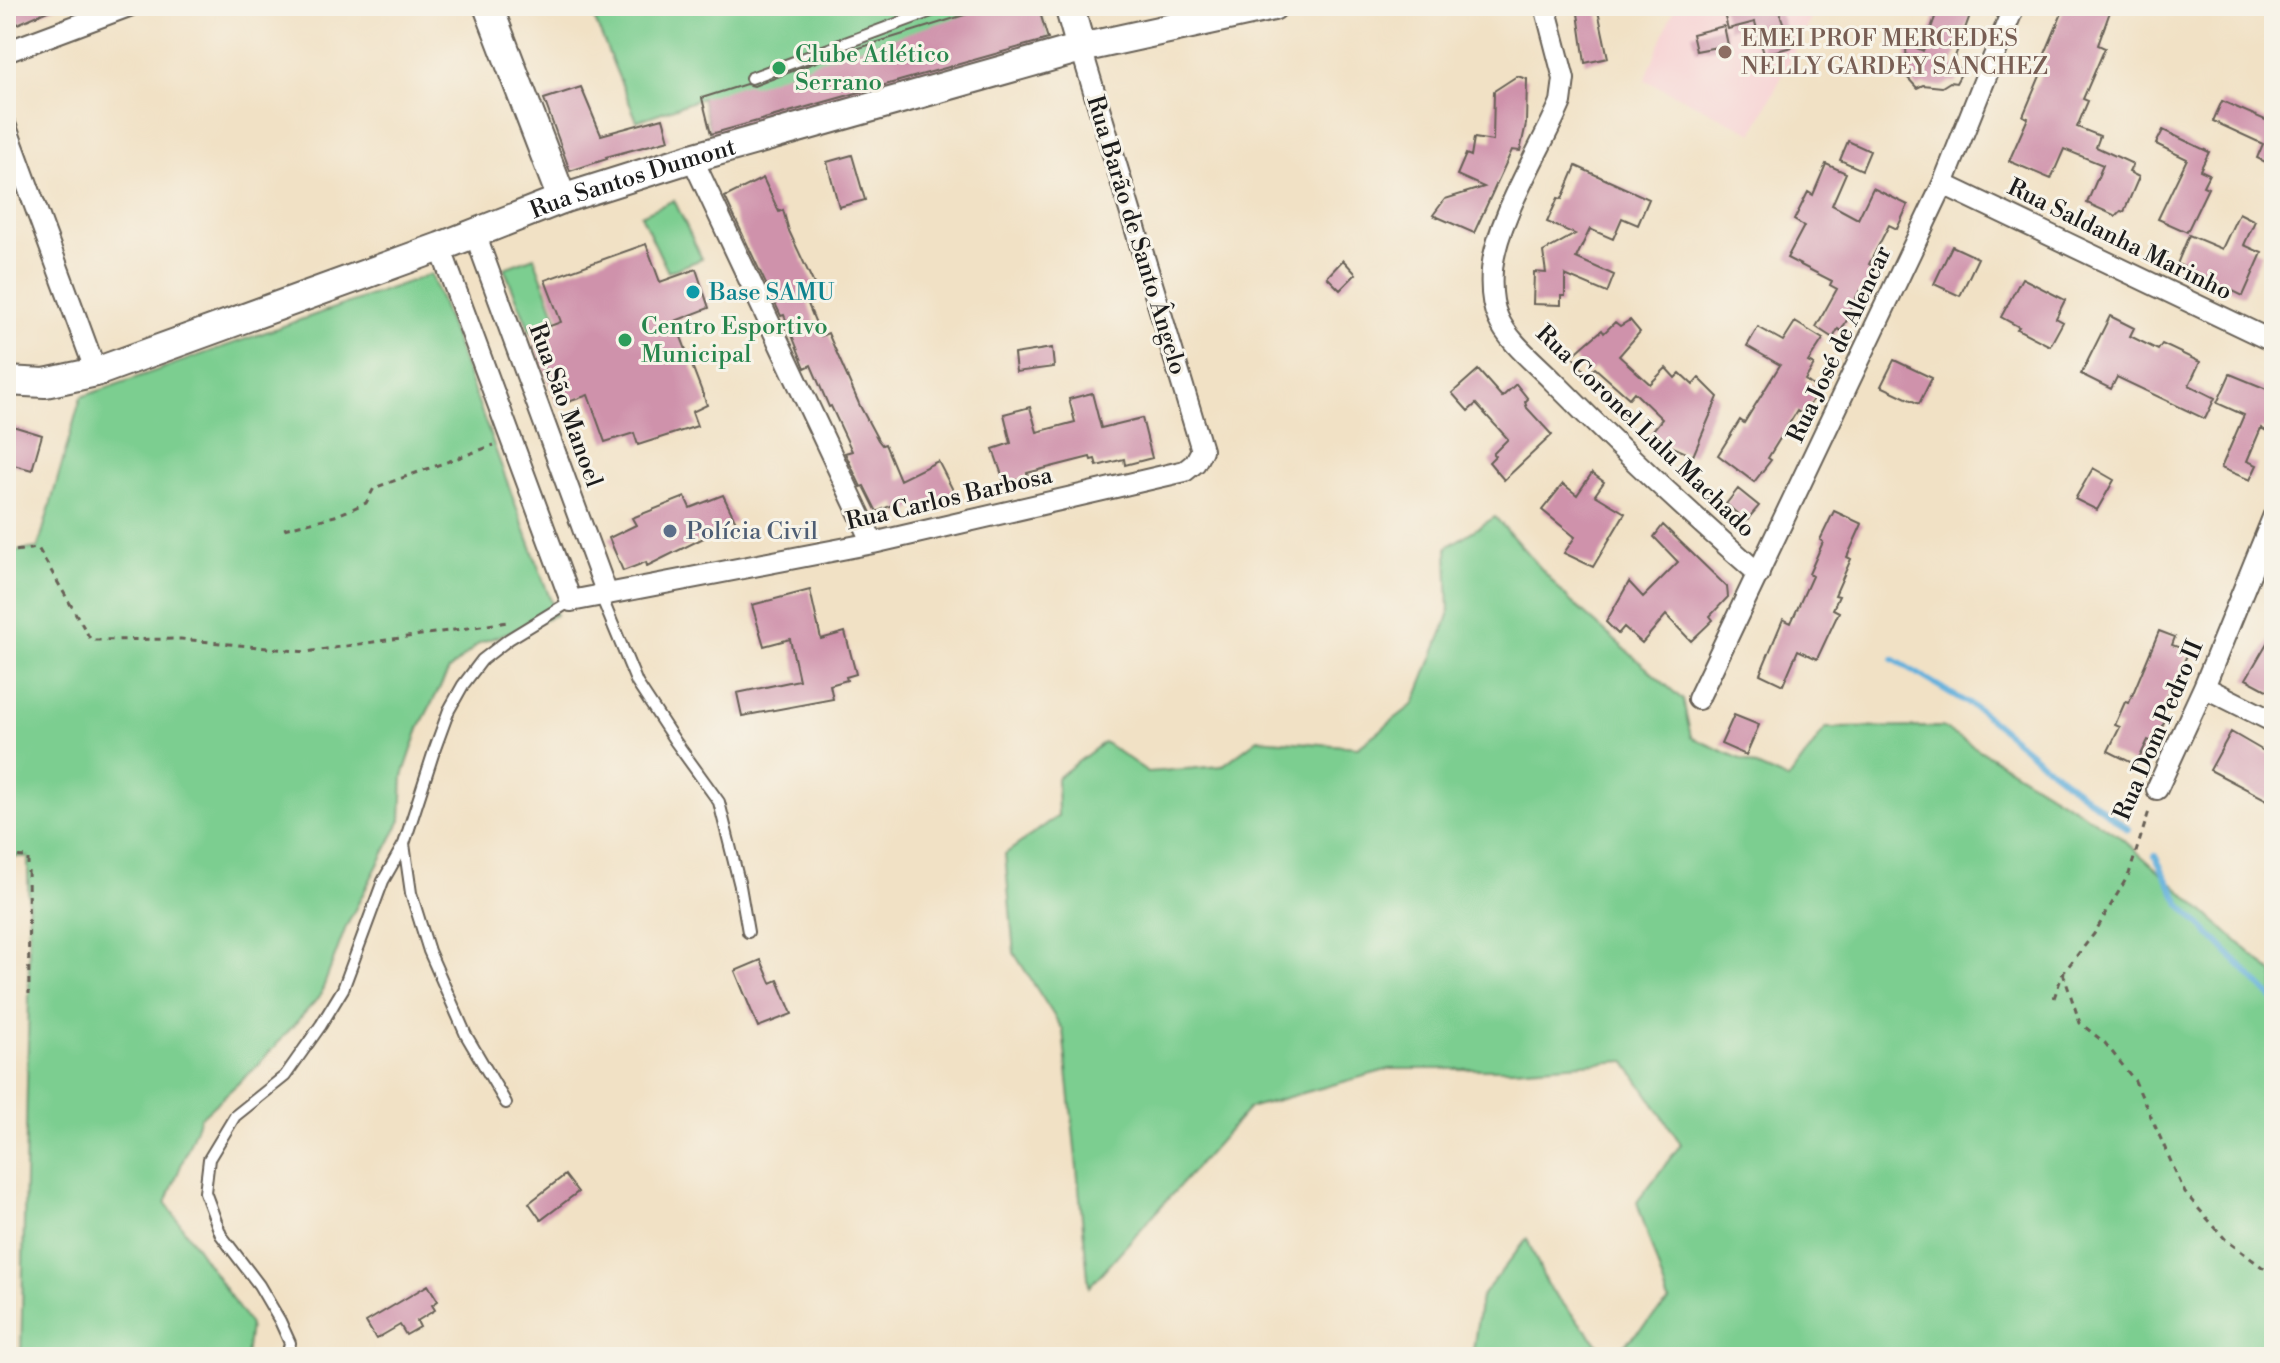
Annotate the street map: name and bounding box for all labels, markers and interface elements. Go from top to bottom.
place label: EMEI PROF MERCEDES NELLY GARDEY SANCHEZ [1741,24,2048,82]
place label: Clube Atlético Serrano [795,40,950,98]
marker: EMEI PROF MERCEDES NELLY GARDEY SANCHEZ [1716,43,1734,61]
marker: Clube Atlético Serrano [770,59,788,77]
street label: Rua Barão de Santo Ângelo [1079,92,1194,379]
street label: Rua Santos Dumont [526,132,740,226]
street label: Rua Saldanha Marinho [2002,172,2237,307]
street label: Rua José de Alencar [1781,241,1899,448]
place label: Base SAMU [708,278,835,308]
marker: Base SAMU [684,283,702,301]
place label: Centro Esportivo Municipal [641,312,828,370]
street label: Rua São Manoel [522,319,609,491]
street label: Rua Coronel Lulu Machado [1529,319,1761,544]
marker: Centro Esportivo Municipal [616,331,634,349]
street label: Rua Carlos Barbosa [843,460,1056,537]
place label: Polícia Civil [686,517,818,547]
marker: Polícia Civil [661,522,679,540]
street label: Rua Dom Pedro II [2107,636,2210,825]

